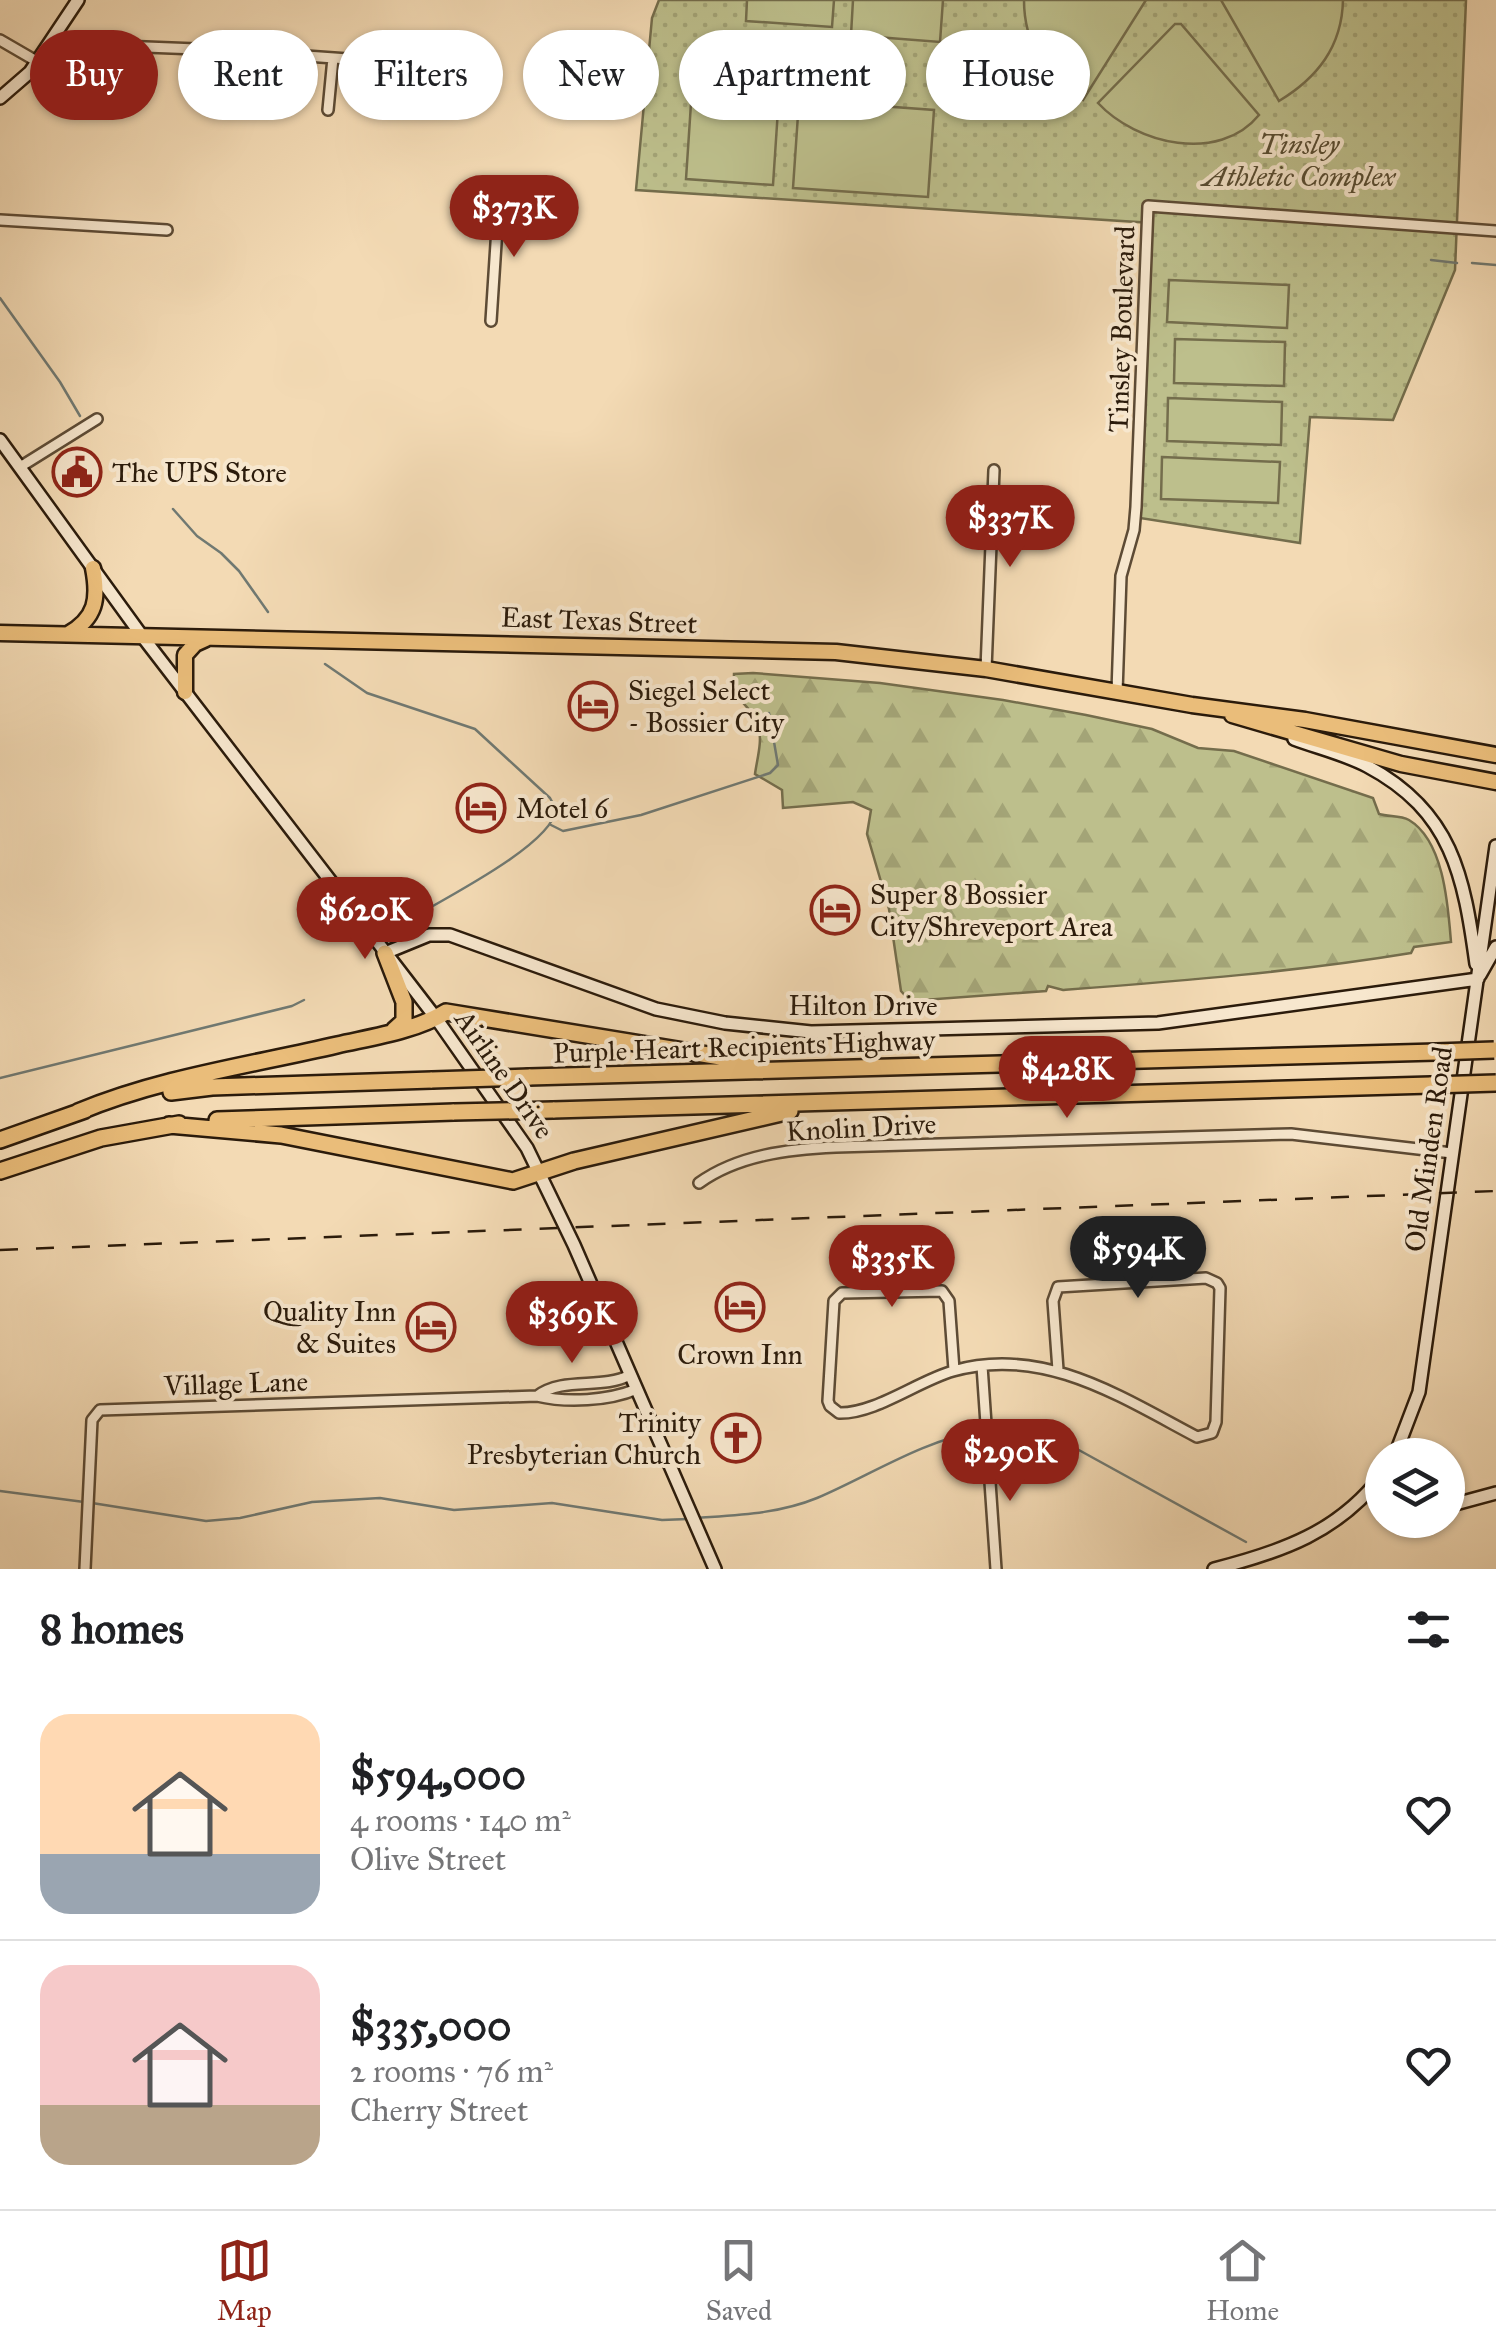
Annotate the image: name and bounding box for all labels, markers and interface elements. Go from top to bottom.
chip: Buy [30,30,158,120]
chip: Rent [178,30,318,120]
chip: Filters [338,30,503,120]
chip: New [523,30,659,120]
chip: Apartment [679,30,906,120]
chip: House [926,30,1090,120]
park label: Tinsley Athletic Complex [1200,127,1397,194]
pin: $373K [444,175,584,260]
text: $373K [472,188,556,227]
street label: Tinsley Boulevard [1100,225,1143,433]
public building icon: The UPS Store [51,446,103,498]
place label: The UPS Store [112,455,287,490]
pin: $337K [940,485,1080,570]
text: $337K [968,498,1052,537]
street label: East Texas Street [500,600,698,641]
place label: Siegel Select - Bossier City [628,673,785,740]
hotel icon: Siegel Select - Bossier City [567,680,619,732]
hotel icon: Motel 6 [455,782,507,834]
place label: Motel 6 [516,791,610,826]
pin: $620K [295,877,435,962]
place label: Super 8 Bossier City/Shreveport Area [870,877,1113,944]
hotel icon: Super 8 Bossier City/Shreveport Area [809,884,861,936]
text: $620K [319,890,411,929]
street label: Hilton Drive [788,988,938,1023]
street label: Airline Drive [447,1002,562,1146]
street label: Purple Heart Recipients Highway [552,1022,937,1071]
pin: $428K [997,1036,1137,1121]
street label: Old Minden Road [1397,1044,1460,1254]
text: $428K [1021,1049,1113,1088]
street label: Knolin Drive [785,1106,937,1149]
pin: $594K [1068,1216,1208,1301]
pin: $335K [822,1225,962,1310]
text: $594K [1092,1229,1184,1268]
text: $335K [851,1238,933,1277]
pin: $369K [502,1281,642,1366]
hotel icon: Crown Inn [714,1281,766,1333]
place label: Quality Inn & Suites [263,1294,396,1361]
text: $369K [528,1294,616,1333]
hotel icon: Quality Inn & Suites [405,1301,457,1353]
place label: Crown Inn [677,1337,803,1372]
street label: Village Lane [162,1363,309,1404]
place label: Trinity Presbyterian Church [467,1405,702,1472]
church icon: Trinity Presbyterian Church [710,1412,762,1464]
pin: $290K [940,1419,1080,1504]
text: $290K [963,1432,1057,1471]
map controls [1365,1438,1465,1538]
button: layers [1365,1438,1465,1538]
icon: filters [1401,1602,1456,1657]
text: 8 homes [40,1603,184,1655]
text: $594,000 [350,1749,526,1801]
icon: home [120,1754,240,1874]
icon: heart [1401,1787,1456,1842]
text: 4 rooms · 140 m² [350,1801,571,1840]
text: Olive Street [350,1840,506,1879]
text: $335,000 [350,2000,511,2052]
icon: home [120,2005,240,2125]
icon: heart [1401,2038,1456,2093]
text: 2 rooms · 76 m² [350,2052,553,2091]
text: Cherry Street [350,2091,528,2130]
tab: Map [217,2233,272,2328]
tab: Saved [706,2233,772,2328]
tab: Home [1206,2233,1279,2328]

